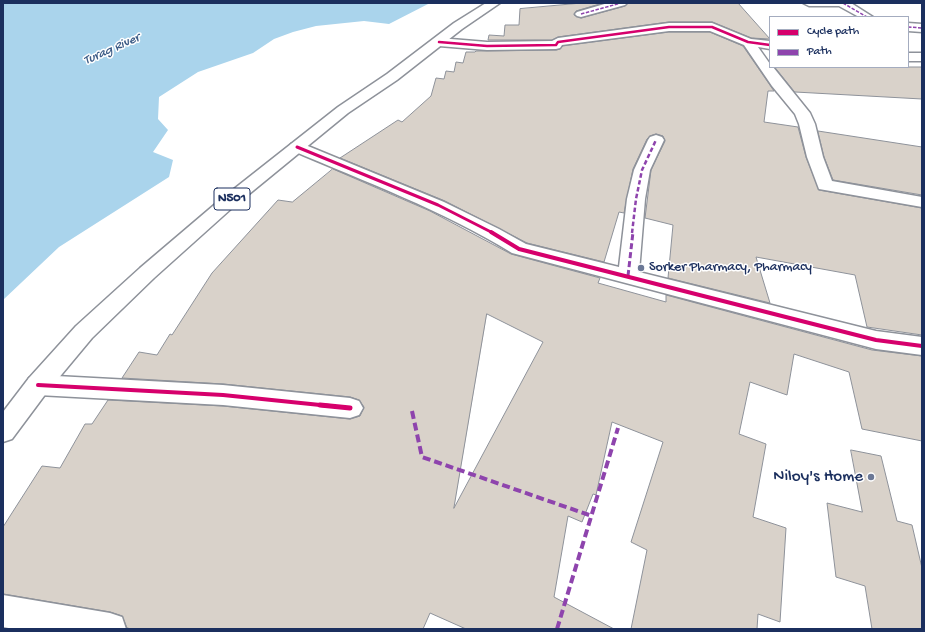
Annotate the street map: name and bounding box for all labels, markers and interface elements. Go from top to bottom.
legend [769,16,909,68]
text: Cycle path [807,25,859,39]
water label: Turag River [81,31,143,69]
text: Path [807,45,832,59]
road number: N501 [214,188,250,210]
place label: Sorker Pharmacy, Pharmacy [649,260,812,276]
marker: Sorker Pharmacy, Pharmacy [636,263,646,273]
place label: Niloy's Home [773,467,863,487]
marker: Niloy's Home [866,472,876,482]

